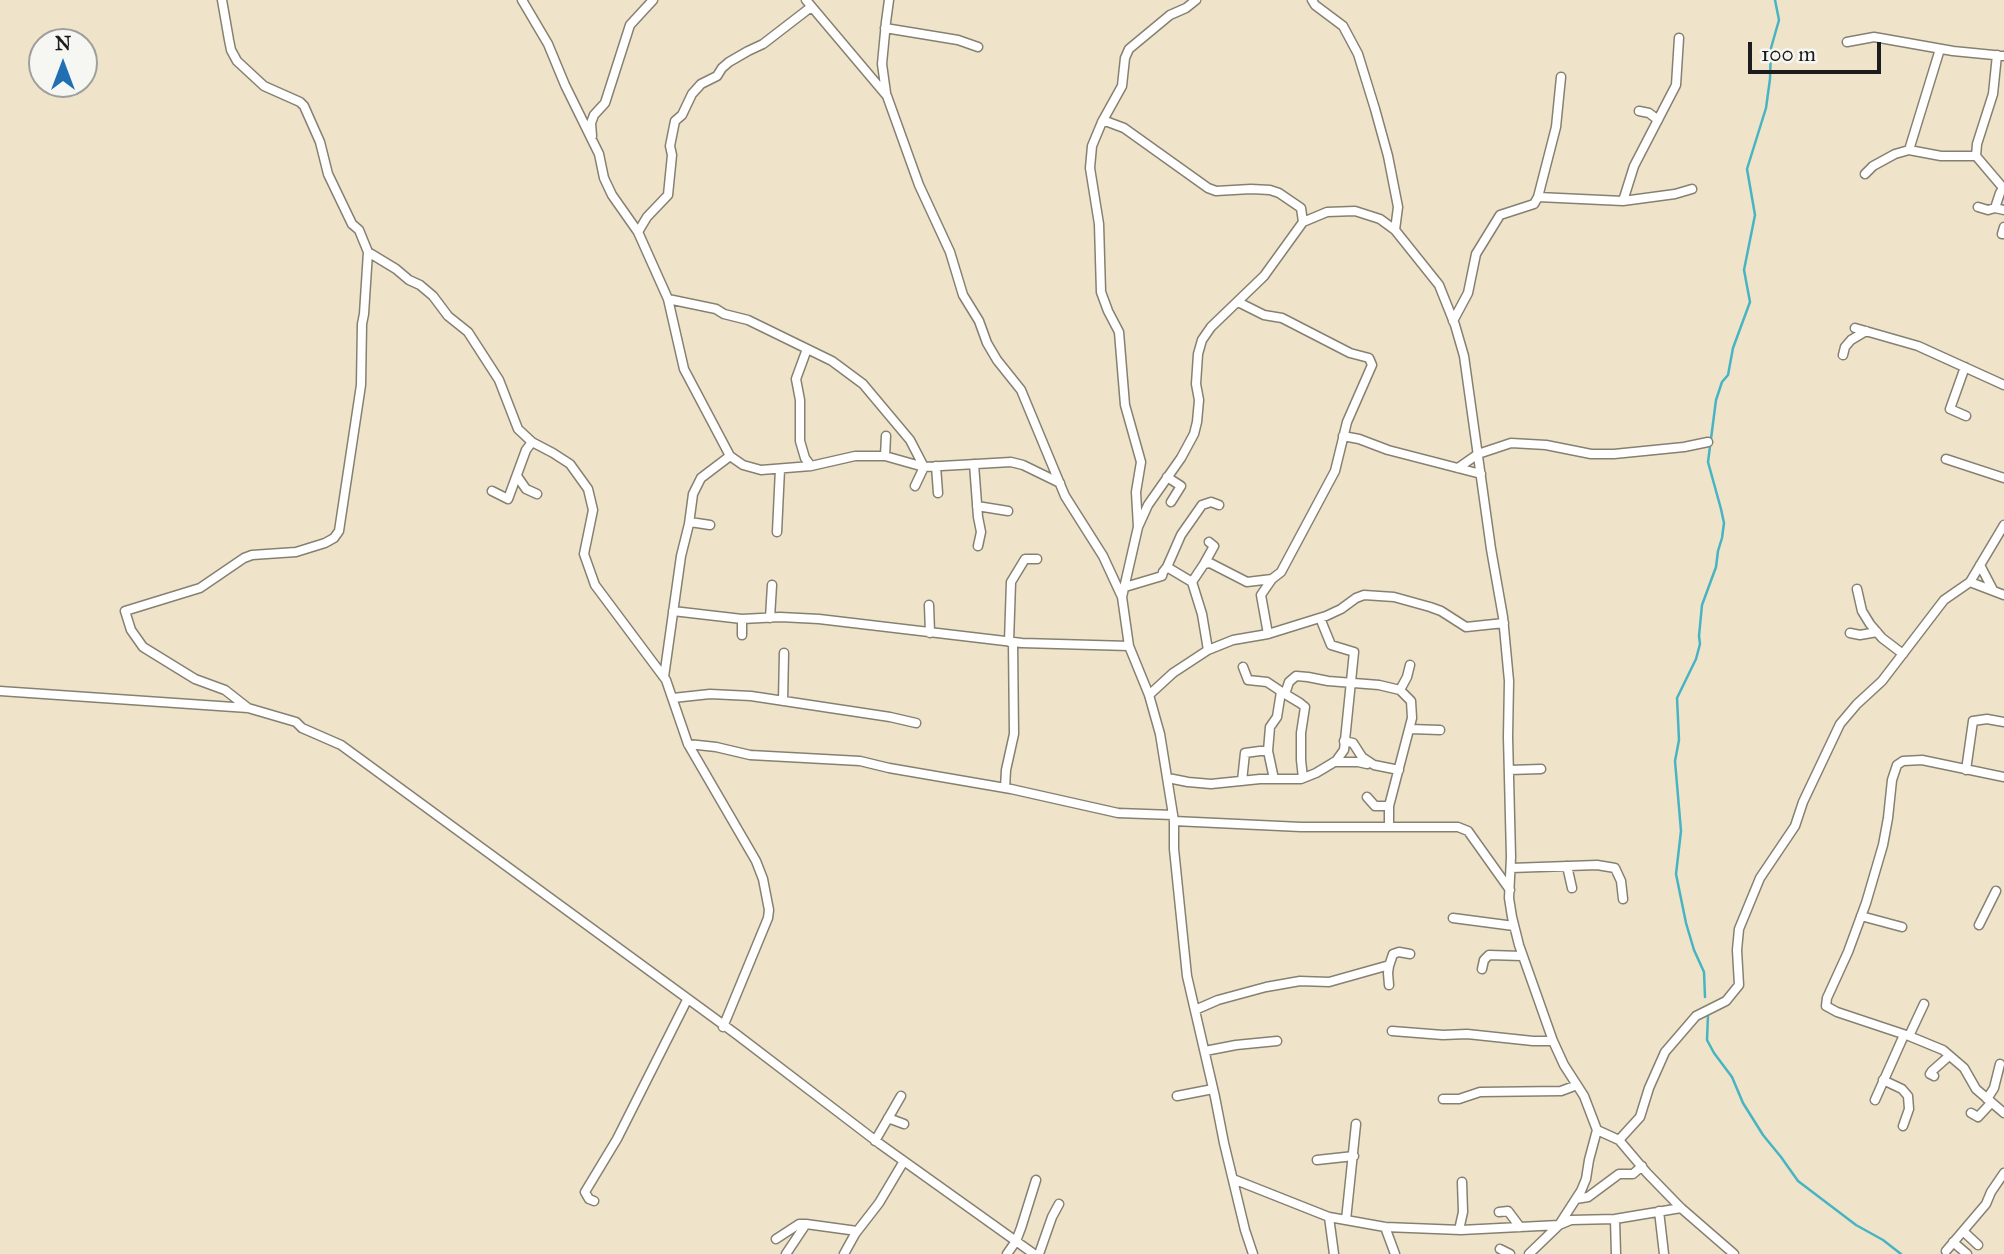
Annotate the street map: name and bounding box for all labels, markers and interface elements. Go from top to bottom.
north arrow [28,28,98,98]
scale bar [1752,28,1885,72]
text: N [55,32,71,55]
text: 100 m [1761,41,1816,67]

